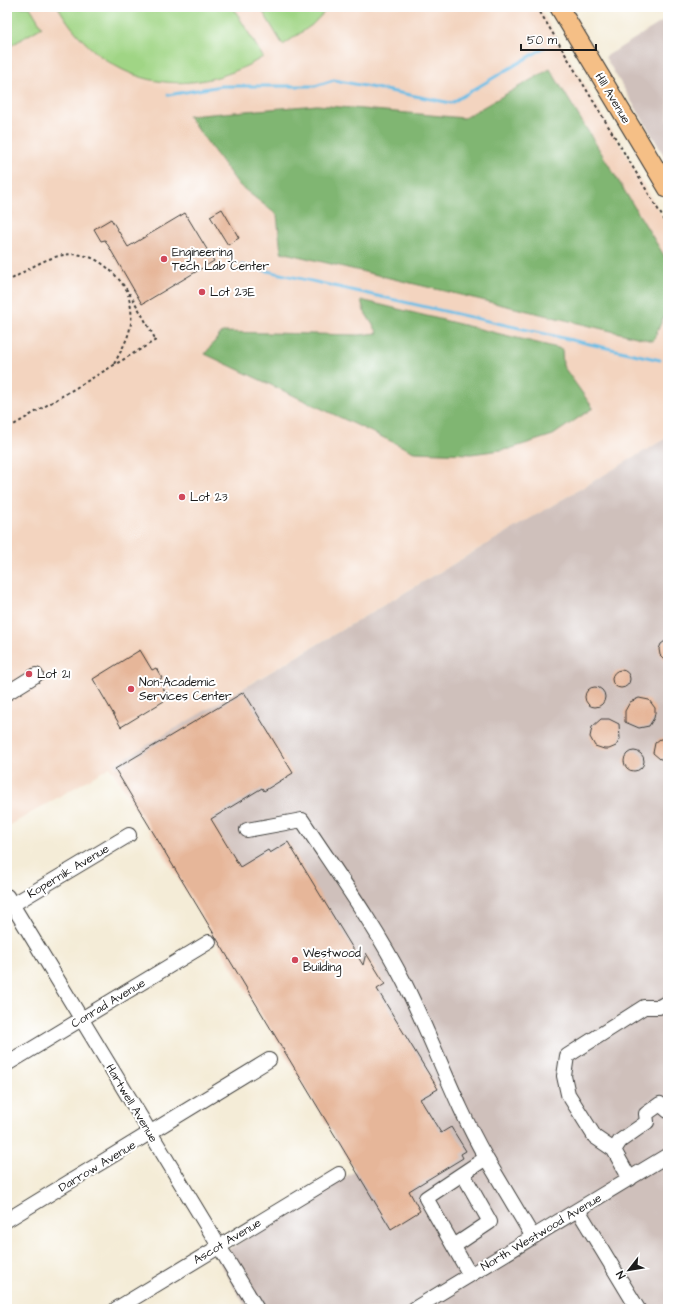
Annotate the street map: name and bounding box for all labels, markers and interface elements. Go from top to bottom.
scale bar [521,26,596,52]
text: 50 m [527,32,558,49]
street label: Hill Avenue [591,70,635,127]
place label: Engineering Tech Lab Center [172,244,270,275]
marker: Engineering Tech Lab Center [159,254,169,264]
place label: Lot 23E [210,284,255,301]
marker: Lot 23E [197,287,207,297]
place label: Lot 23 [190,489,228,506]
marker: Lot 23 [177,492,187,502]
place label: Lot 21 [37,666,71,683]
marker: Lot 21 [24,669,34,679]
place label: Non-Academic Services Center [139,674,232,705]
marker: Non-Academic Services Center [126,684,136,694]
street label: Kopernik Avenue [24,840,113,903]
place label: Westwood Building [303,945,361,977]
marker: Westwood Building [290,955,300,965]
street label: Conrad Avenue [68,974,149,1032]
street label: Hartwell Avenue [101,1061,162,1146]
street label: Darrow Avenue [55,1136,140,1196]
street label: North Westwood Avenue [478,1189,605,1275]
street label: Ascot Avenue [190,1214,265,1268]
north arrow [609,1250,649,1290]
text: N [613,1268,629,1282]

